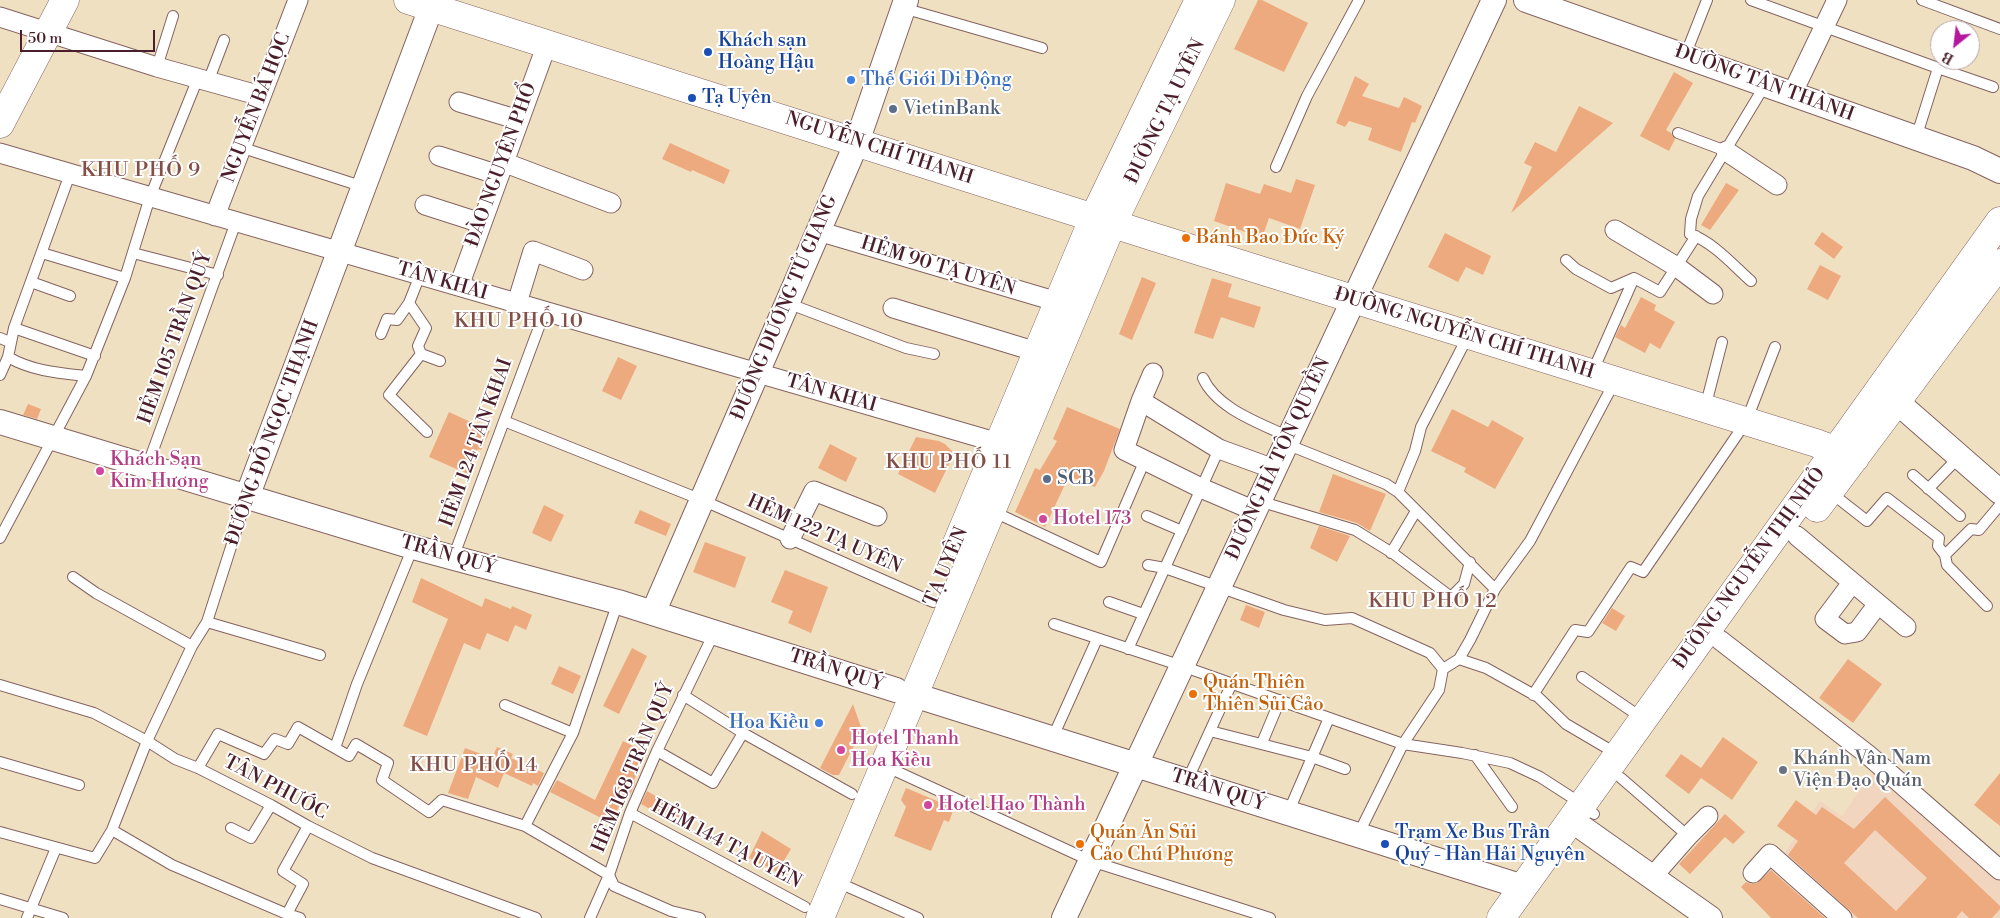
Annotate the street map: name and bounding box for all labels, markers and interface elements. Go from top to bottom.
scale bar [22,20,158,52]
north arrow [1930,20,1980,70]
text: 50 m [28,29,62,48]
street label: NGUYỄN BÁ HỌC [218,30,296,186]
place label: Khách sạn Hoàng Hậu [718,30,814,74]
street label: ĐƯỜNG TẠ UYÊN [1121,36,1211,188]
street label: ĐƯỜNG TÂN THÀNH [1671,41,1857,127]
marker: Khách sạn Hoàng Hậu [702,46,714,58]
text: B [1939,47,1957,68]
place label: Thế Giới Di Động [861,69,1012,91]
marker: Thế Giới Di Động [845,74,857,86]
street label: ĐÀO NGUYÊN PHỔ [462,80,542,250]
place label: Tạ Uyên [702,87,772,109]
marker: Tạ Uyên [686,92,698,104]
place label: VietinBank [903,98,1000,120]
marker: VietinBank [887,103,899,115]
street label: NGUYỄN CHÍ THANH [782,108,976,190]
district label: KHU PHỐ 9 [80,159,202,183]
street label: ĐƯỜNG DƯƠNG TỬ GIANG [727,192,843,424]
place label: Bánh Bao Đức Ký [1196,227,1344,249]
marker: Bánh Bao Đức Ký [1180,232,1192,244]
street label: HẺM 90 TẠ UYÊN [858,233,1018,301]
street label: HẺM 105 TRẦN QUÝ [134,249,218,427]
street label: TÂN KHAI [394,258,490,306]
street label: ĐƯỜNG NGUYỄN CHÍ THANH [1331,284,1597,384]
district label: KHU PHỐ 10 [453,310,585,334]
street label: ĐƯỜNG ĐỖ NGỌC THẠNH [221,317,325,549]
street label: ĐƯỜNG HÀ TÔN QUYỀN [1222,354,1336,564]
street label: HẺM 124 TÂN KHAI [436,356,518,530]
street label: TÂN KHAI [783,370,879,418]
place label: Khách Sạn Kim Hương [110,449,209,493]
district label: KHU PHỐ 11 [884,451,1014,475]
street label: ĐƯỜNG NGUYỄN THỊ NHỎ [1669,464,1831,674]
marker: Khách Sạn Kim Hương [94,465,106,477]
place label: SCB [1057,468,1094,490]
marker: SCB [1041,473,1053,485]
street label: HẺM 122 TẠ UYÊN [743,491,905,579]
place label: Hotel 173 [1053,508,1132,530]
marker: Hotel 173 [1037,513,1049,525]
street label: TẠ UYÊN [920,524,974,610]
street label: TRẦN QUÝ [398,532,498,580]
district label: KHU PHỐ 12 [1367,590,1499,614]
street label: TRẦN QUÝ [786,645,886,697]
place label: Quán Thiên Thiên Sủi Cảo [1203,672,1324,716]
street label: HẺM 168 TRẦN QUÝ [588,680,680,856]
marker: Quán Thiên Thiên Sủi Cảo [1187,688,1199,700]
place label: Hoa Kiều [729,712,809,734]
marker: Hoa Kiều [813,717,825,729]
place label: Hotel Thanh Hoa Kiều [851,728,959,772]
marker: Hotel Thanh Hoa Kiều [835,744,847,756]
place label: Khánh Vân Nam Viện Đạo Quán [1793,748,1931,792]
street label: TÂN PHƯỚC [219,751,331,825]
district label: KHU PHỐ 14 [408,754,540,778]
marker: Khánh Vân Nam Viện Đạo Quán [1777,764,1789,776]
street label: TRẦN QUÝ [1168,765,1268,817]
place label: Hotel Hạo Thành [938,794,1085,816]
street label: HẺM 144 TẠ UYÊN [647,796,805,894]
marker: Hotel Hạo Thành [922,799,934,811]
place label: Quán Ăn Sủi Cảo Chú Phương [1090,822,1233,866]
place label: Trạm Xe Bus Trần Quý - Hàn Hải Nguyên [1395,822,1585,866]
marker: Quán Ăn Sủi Cảo Chú Phương [1074,838,1086,850]
marker: Trạm Xe Bus Trần Quý - Hàn Hải Nguyên [1379,838,1391,850]

